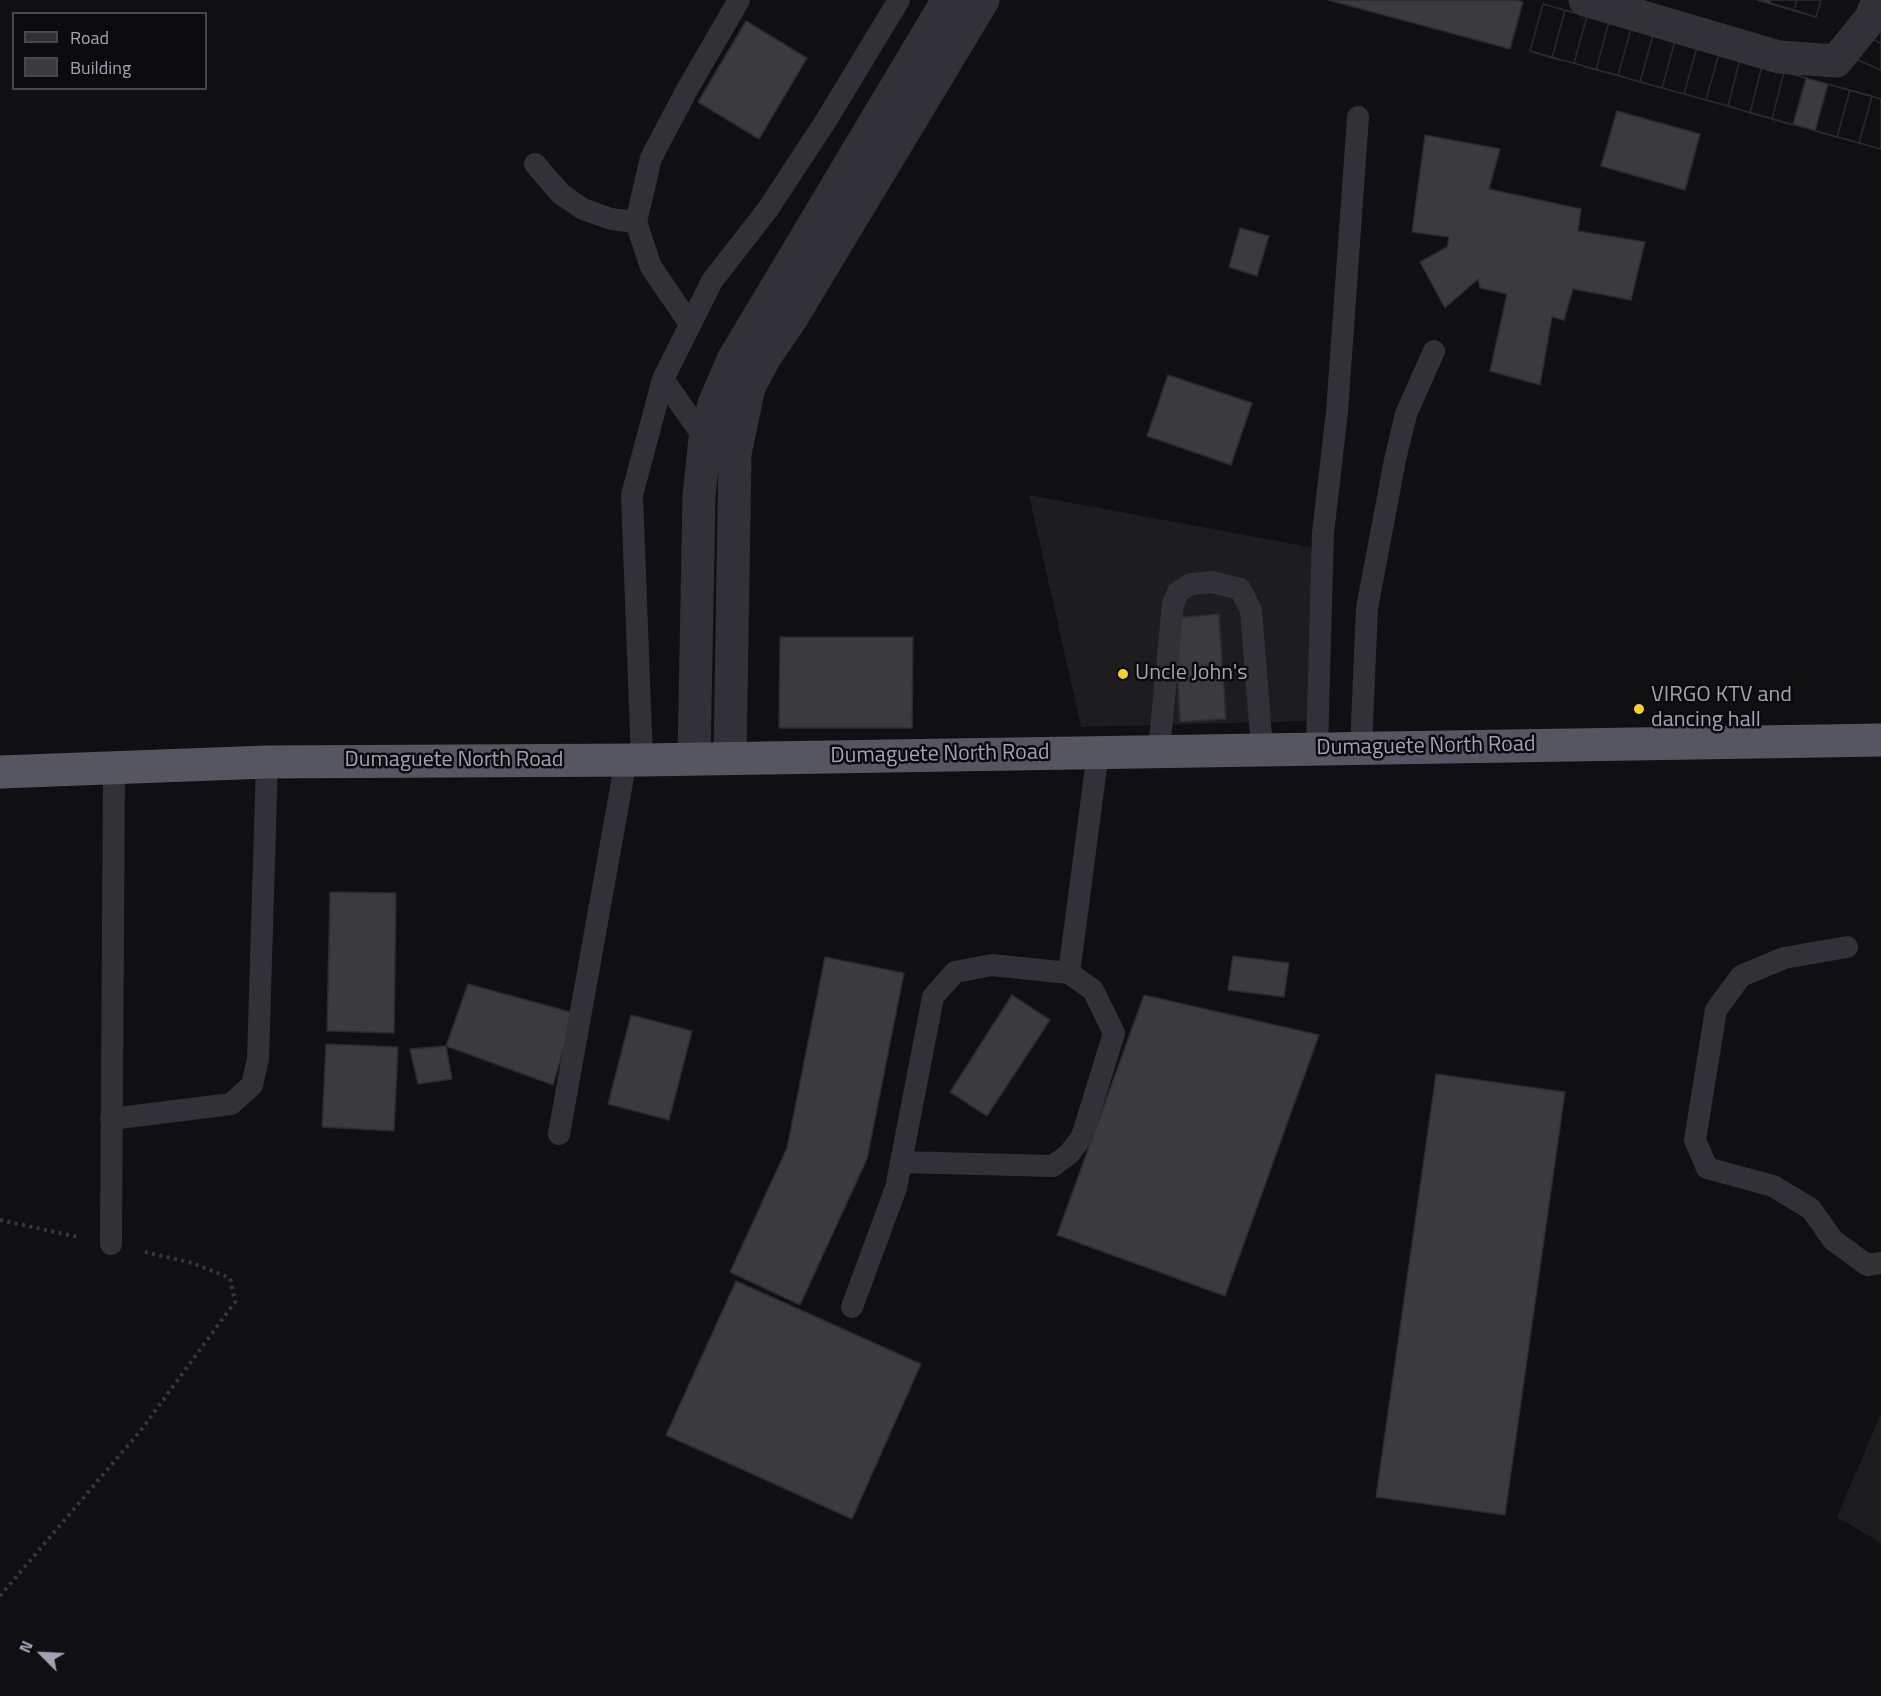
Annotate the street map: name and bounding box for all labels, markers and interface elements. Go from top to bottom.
legend [12,12,207,90]
text: Road [70,24,109,51]
text: Building [70,54,131,81]
place label: Uncle John's [1135,661,1248,687]
marker: Uncle John's [1116,667,1130,681]
place label: VIRGO KTV and dancing hall [1651,683,1792,734]
marker: VIRGO KTV and dancing hall [1632,702,1646,716]
street label: Dumaguete North Road [1316,732,1536,762]
street label: Dumaguete North Road [830,740,1050,770]
street label: Dumaguete North Road [345,748,563,774]
north arrow [12,1624,72,1684]
text: N [12,1637,39,1657]

